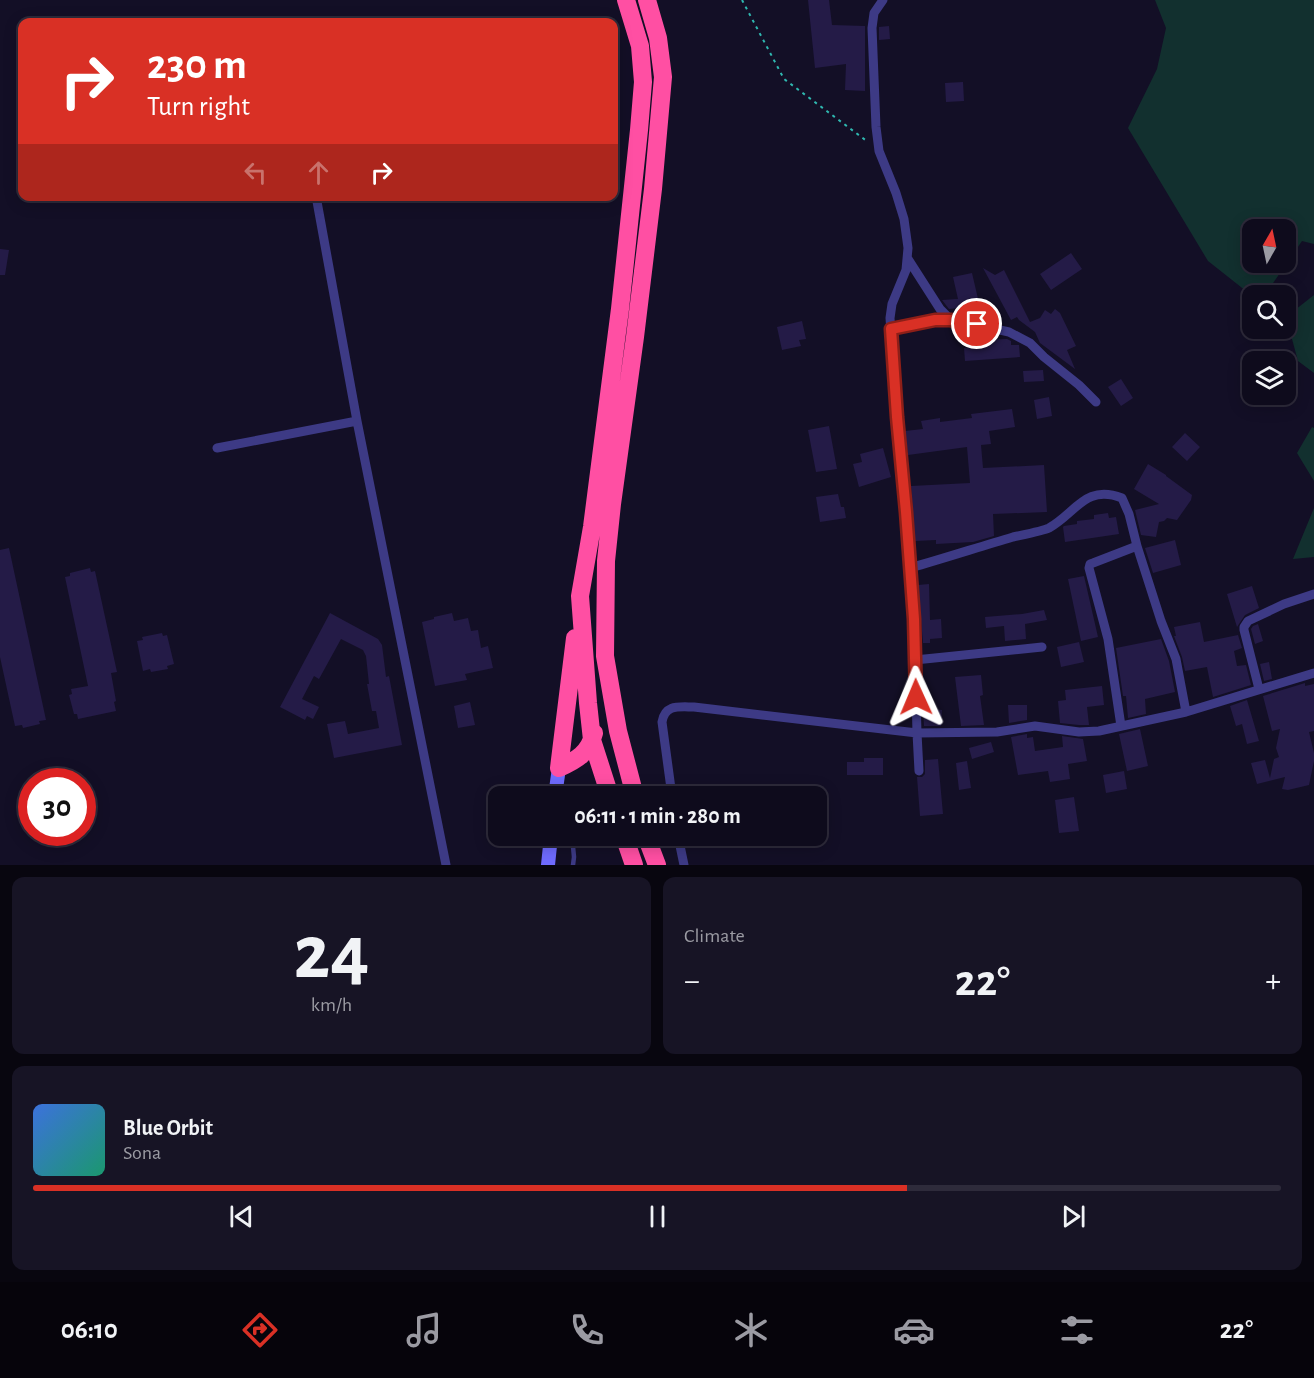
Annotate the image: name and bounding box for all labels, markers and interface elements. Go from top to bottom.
icon: right [48,42,126,120]
text: 230 m [147,44,247,86]
text: Turn right [147,93,250,120]
icon: left [239,156,272,189]
icon: ahead [302,156,335,189]
icon: right [365,156,398,189]
north arrow [1242,219,1296,273]
map controls [1242,219,1296,405]
button: search [1242,285,1296,339]
pin [951,298,1002,349]
icon: arrive [960,307,993,340]
button: layers [1242,351,1296,405]
position arrow [884,665,948,729]
speed limit sign: 30 [18,768,96,846]
text: 06:11 · 1 min · 280 m [574,805,741,827]
text: 24 [294,915,369,993]
text: Climate [684,926,745,946]
text: 22° [955,959,1010,1004]
text: − [684,965,700,998]
text: + [1265,965,1281,998]
text: km/h [311,995,352,1015]
text: Blue Orbit [123,1117,213,1139]
text: Sona [123,1143,161,1163]
icon: previous [225,1200,258,1233]
icon: pause [641,1200,674,1233]
icon: next [1057,1200,1090,1233]
icon: directions [239,1309,281,1351]
icon: music [403,1309,445,1351]
icon: phone [566,1309,608,1351]
icon: climate [730,1309,772,1351]
icon: car [893,1309,935,1351]
icon: filters [1056,1309,1098,1351]
text: 06:10 [61,1316,118,1343]
text: 22° [1220,1316,1253,1343]

